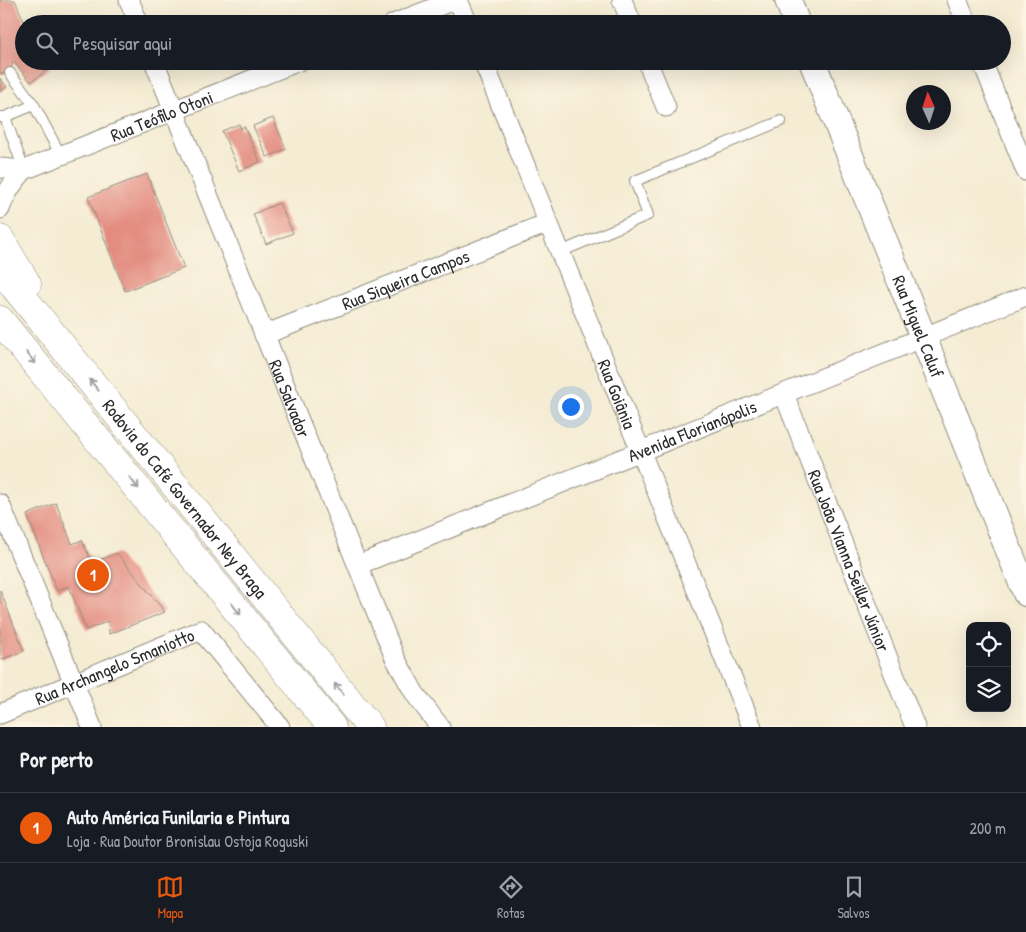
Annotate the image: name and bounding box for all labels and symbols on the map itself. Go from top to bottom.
street label: Rua Teófilo Otoni [106,84,217,147]
north arrow [906,85,951,130]
street label: Rua Siqueira Campos [338,243,473,316]
street label: Rua Miguel Caluf [887,272,951,382]
one-way arrow [25,351,36,364]
street label: Rua Goiânia [592,355,643,432]
street label: Rua Salvador [263,356,317,441]
one-way arrow [89,379,100,392]
street label: Rodovia do Café Governador Ney Braga [97,393,274,604]
street label: Avenida Florianópolis [624,393,760,468]
your location [558,394,584,420]
street label: Rua João Vianna Seiller Júnior [802,466,897,655]
one-way arrow [128,477,139,490]
pin: 1 [77,556,109,594]
one-way arrow [231,603,242,616]
street label: Rua Archangelo Smaniotto [31,622,198,711]
one-way arrow [334,683,345,696]

